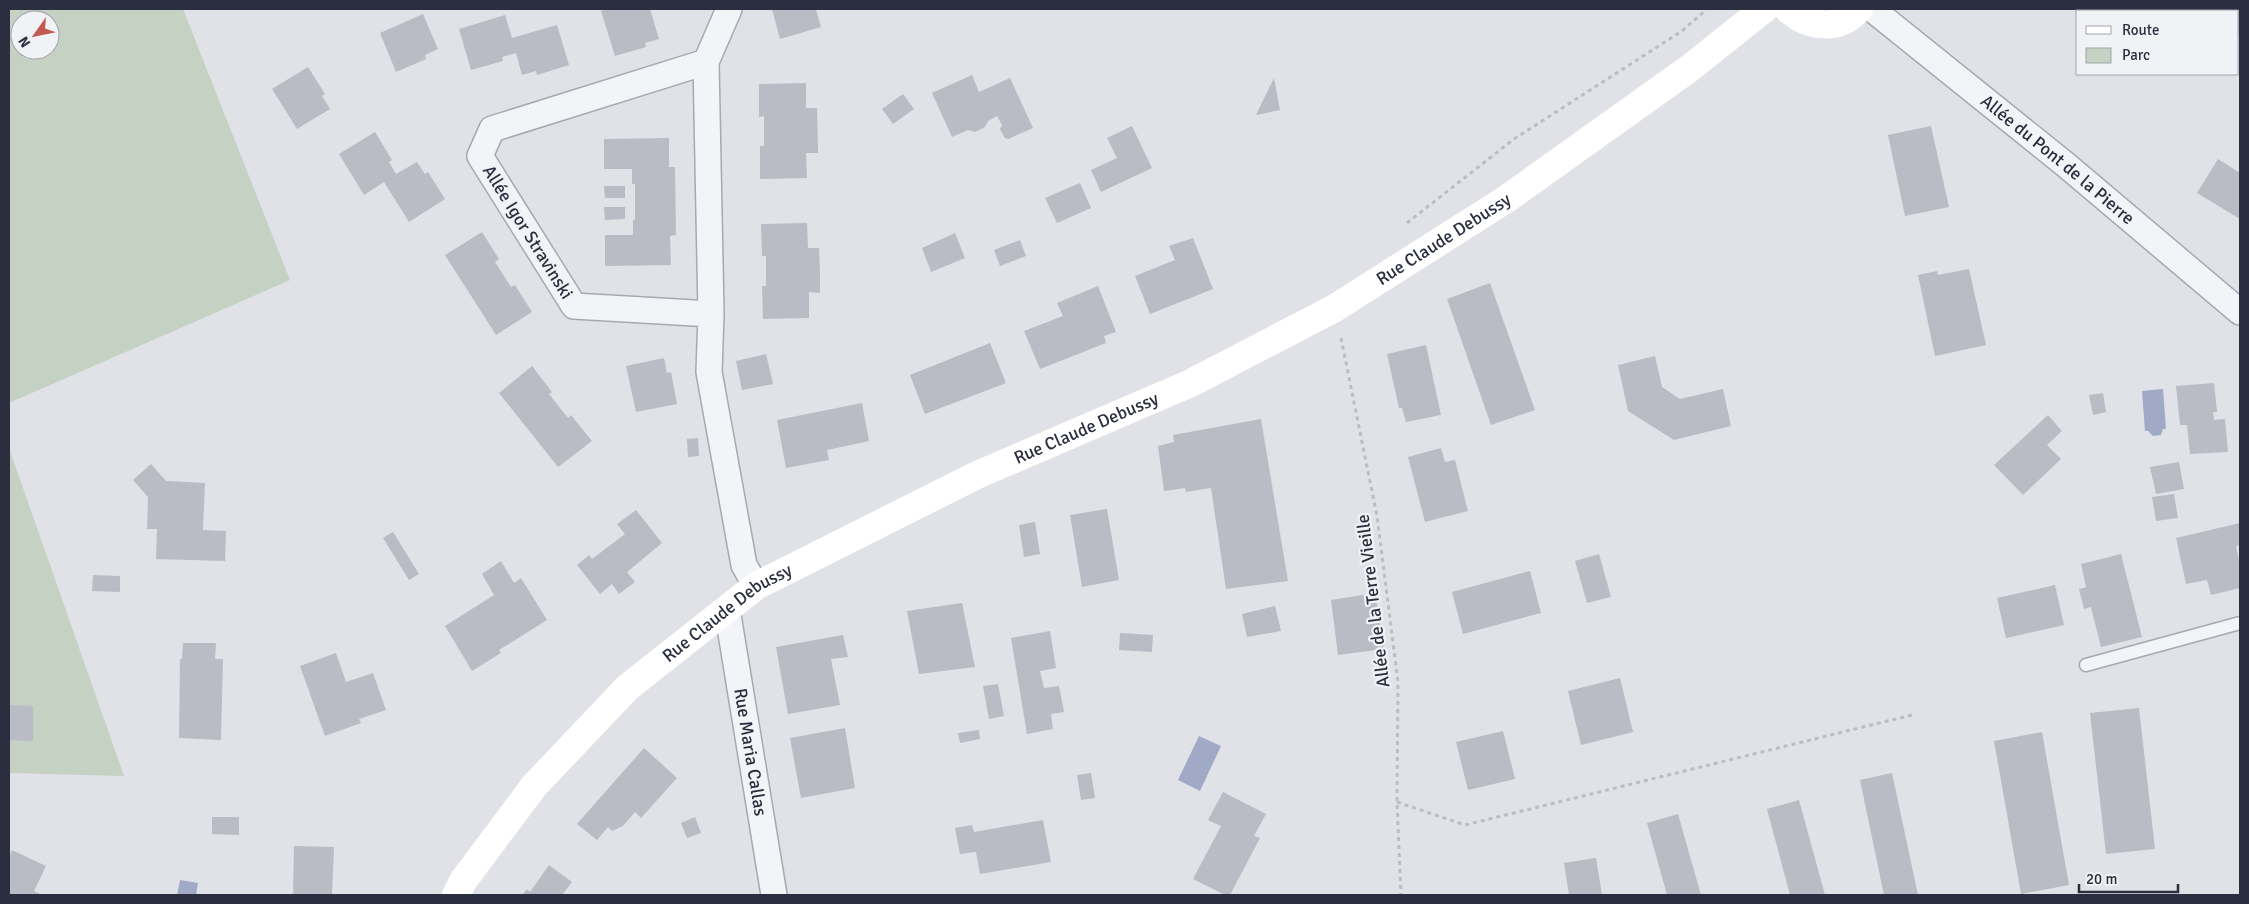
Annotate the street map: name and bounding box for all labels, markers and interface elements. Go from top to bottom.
north arrow [10,10,60,60]
legend [2076,10,2239,75]
text: Route [2122,21,2159,39]
text: N [15,33,34,51]
text: Parc [2122,46,2150,64]
street label: Allée du Pont de la Pierre [1976,90,2139,229]
street label: Allée Igor Stravinski [478,161,578,303]
street label: Rue Claude Debussy [1372,188,1515,290]
street label: Rue Claude Debussy [1011,387,1162,469]
street label: Allée de la Terre Vieille [1351,513,1395,689]
street label: Rue Claude Debussy [658,558,796,667]
street label: Rue Maria Callas [729,687,772,818]
scale bar [2079,862,2178,894]
text: 20 m [2086,870,2117,888]

